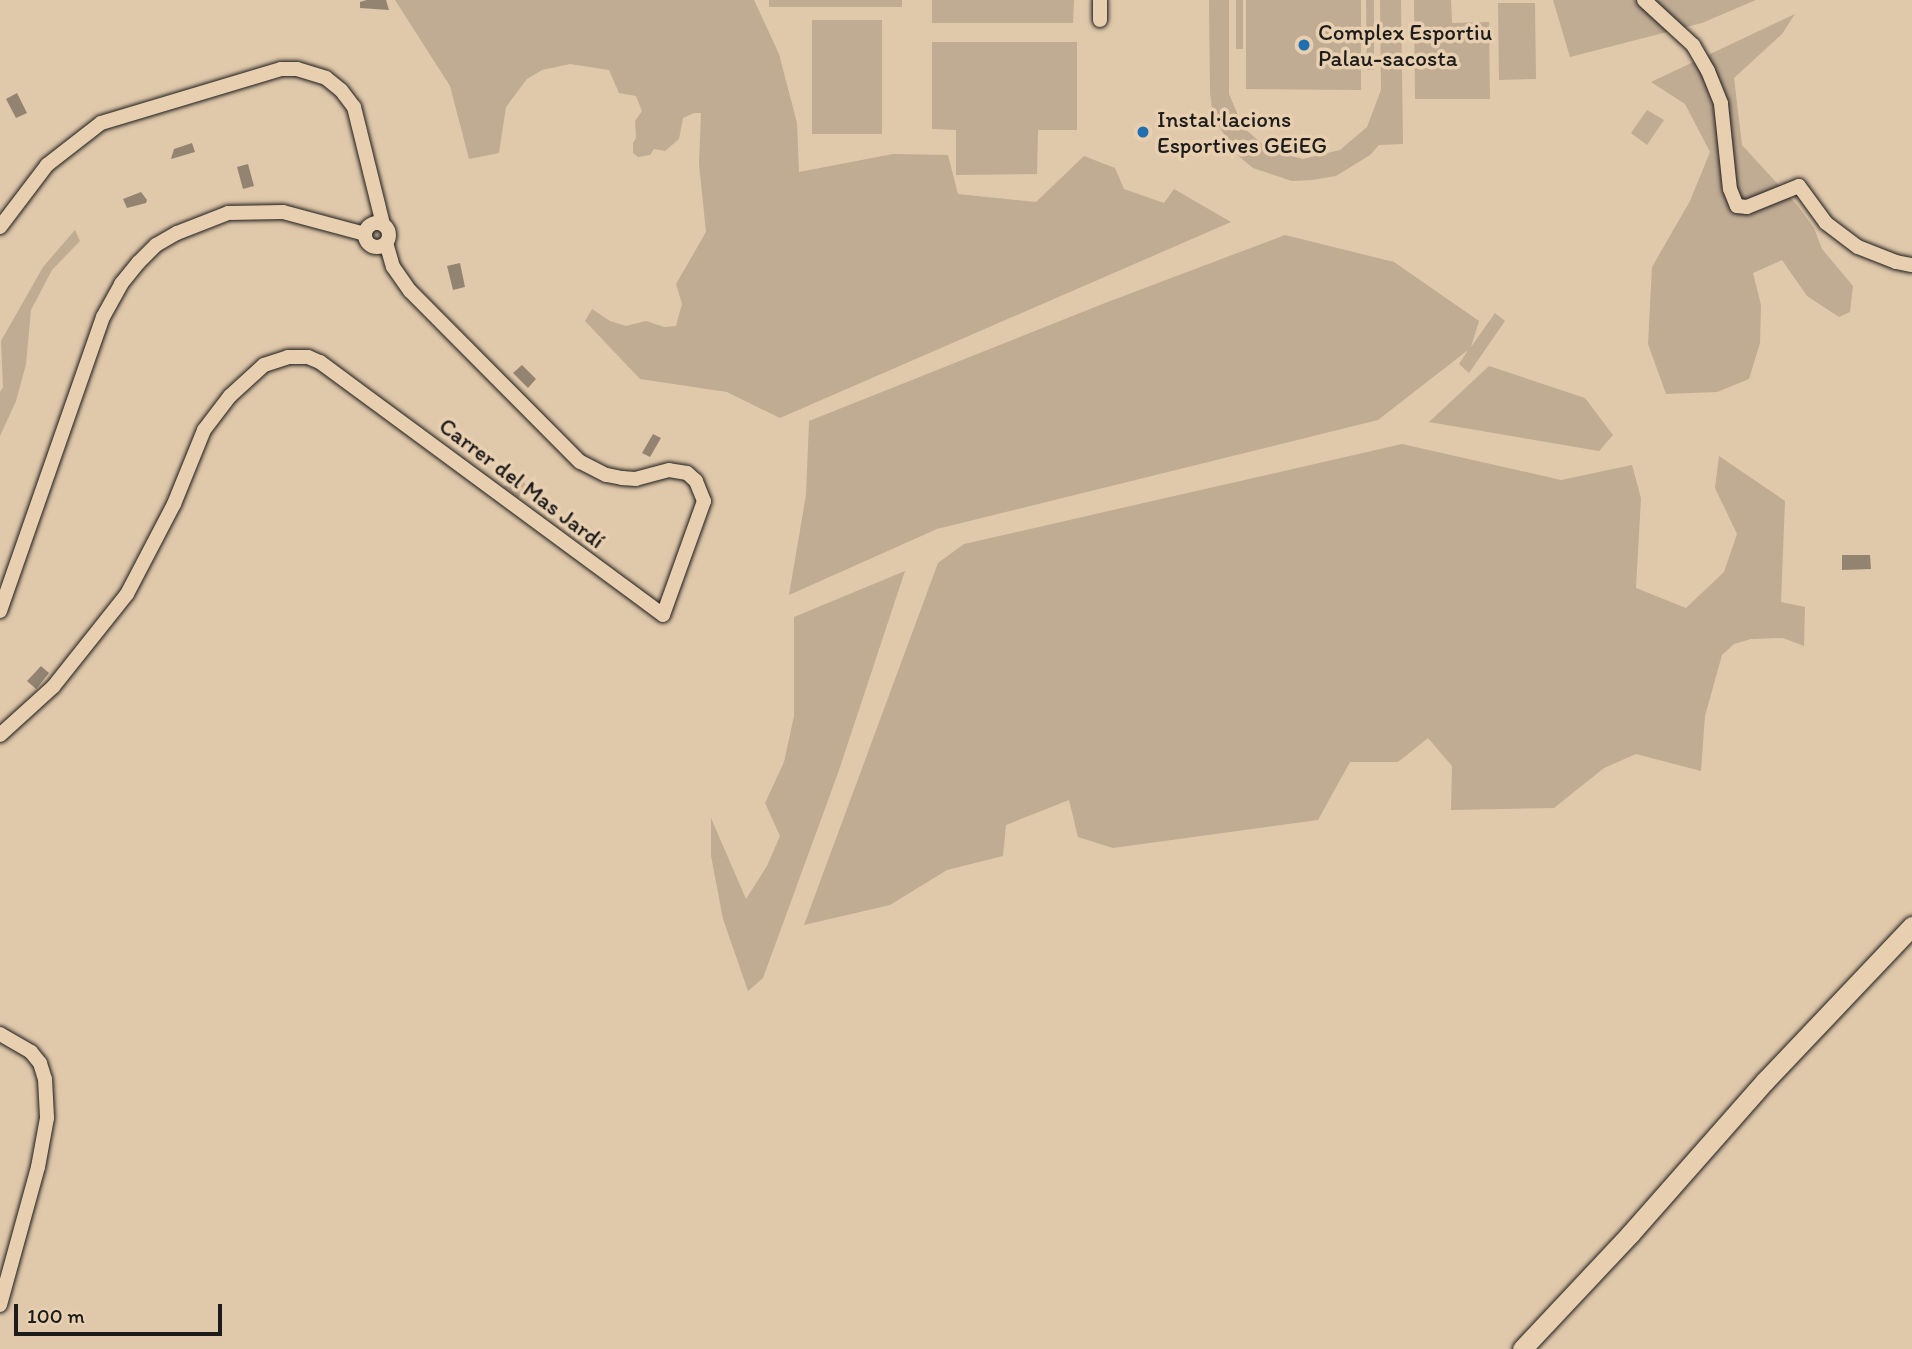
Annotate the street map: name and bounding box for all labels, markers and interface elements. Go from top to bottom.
place label: Complex Esportiu Palau-sacosta [1318,18,1492,72]
marker: Complex Esportiu Palau-sacosta [1296,37,1312,53]
place label: Instal·lacions Esportives GEiEG [1157,105,1327,159]
marker: Instal·lacions Esportives GEiEG [1135,124,1151,140]
street label: Carrer del Mas Jardí [434,412,610,554]
scale bar [18,1290,226,1334]
text: 100 m [27,1303,85,1328]

